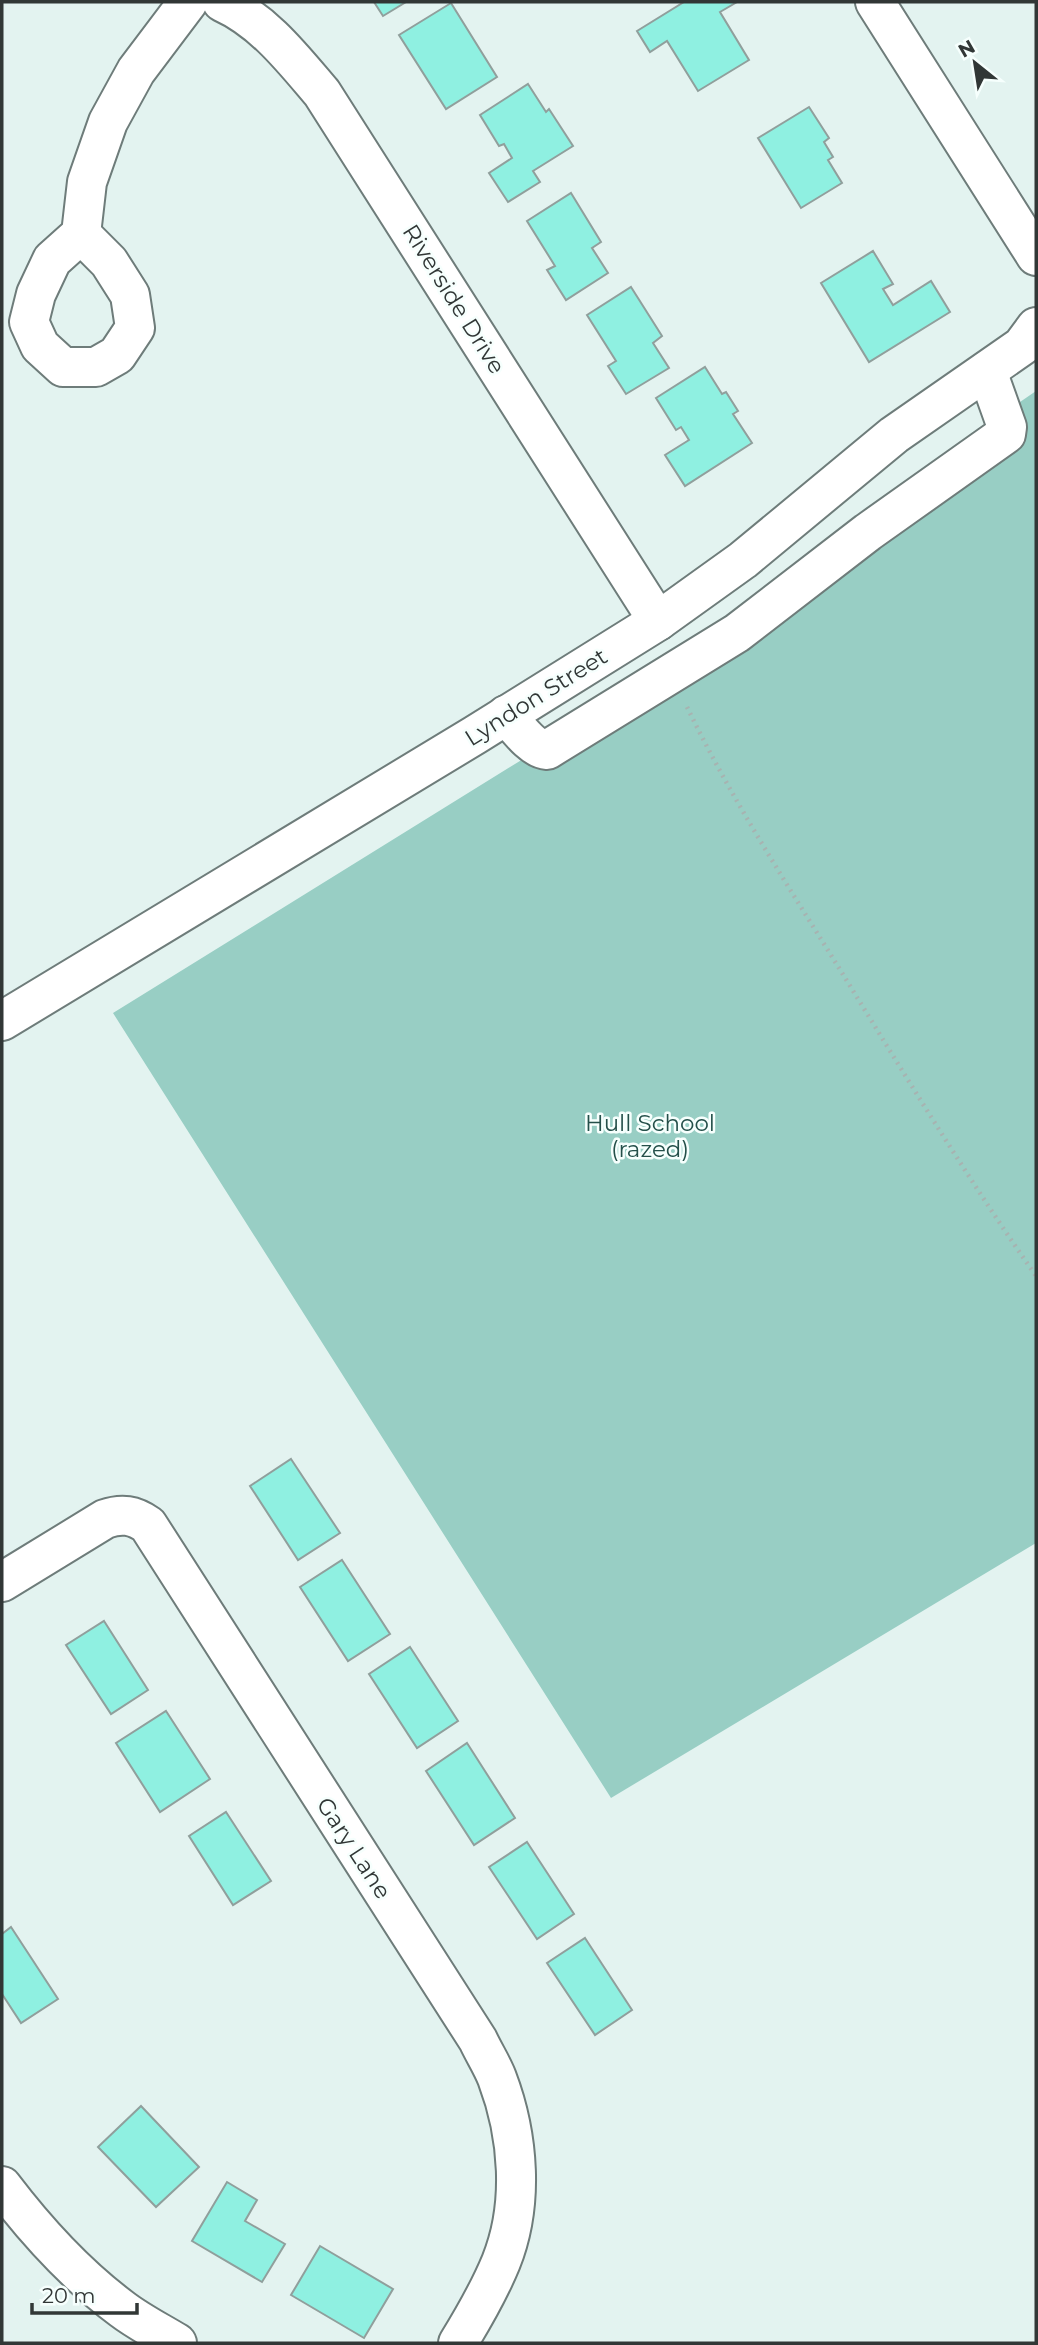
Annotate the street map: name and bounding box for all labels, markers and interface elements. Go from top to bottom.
north arrow [940,28,1010,98]
text: N [954,35,979,63]
street label: Riverside Drive [397,219,511,379]
street label: Lyndon Street [460,642,612,752]
park label: Hull School (razed) [585,1109,715,1163]
street label: Gary Lane [311,1792,397,1904]
scale bar [32,2272,136,2316]
text: 20 m [42,2283,96,2308]

